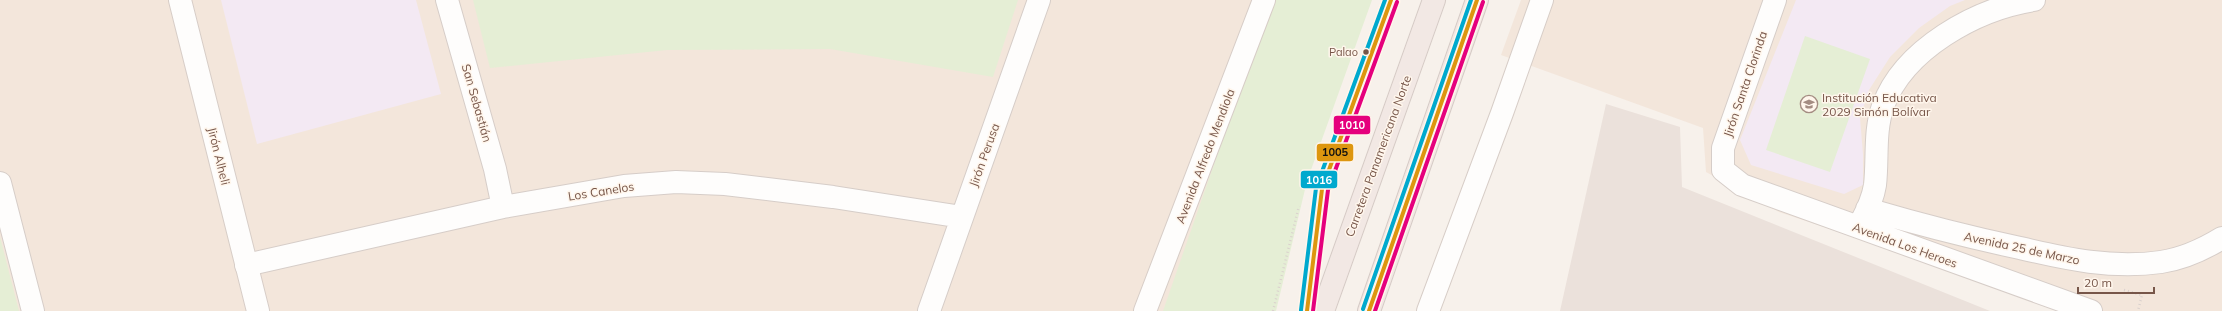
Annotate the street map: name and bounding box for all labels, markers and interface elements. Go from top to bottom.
street label: Jirón Santa Clorinda [1720,29,1770,139]
place label: Palao [1329,45,1358,59]
marker: Palao [1361,47,1371,57]
street label: San Sebastián [459,62,495,144]
street label: Carretera Panamericana Norte [1342,73,1414,239]
street label: Avenida Alfredo Mendiola [1172,86,1238,226]
place label: Institución Educativa 2029 Simón Bolívar [1822,90,1937,119]
school or university icon: Institución Educativa 2029 Simón Bolívar [1799,94,1819,114]
line badge: 1010 [1333,115,1371,135]
text: 1010 [1339,118,1366,132]
street label: Jirón Perusa [966,121,1002,189]
street label: Jirón Alheli [205,126,233,187]
line badge: 1005 [1316,143,1354,162]
text: 1005 [1322,145,1349,159]
line badge: 1016 [1300,170,1338,189]
text: 1016 [1306,173,1333,187]
street label: Los Canelos [567,178,635,204]
street label: Avenida Los Heroes [1851,219,1960,271]
street label: Avenida 25 de Marzo [1963,228,2081,268]
scale bar [2078,269,2154,295]
text: 20 m [2084,275,2112,290]

